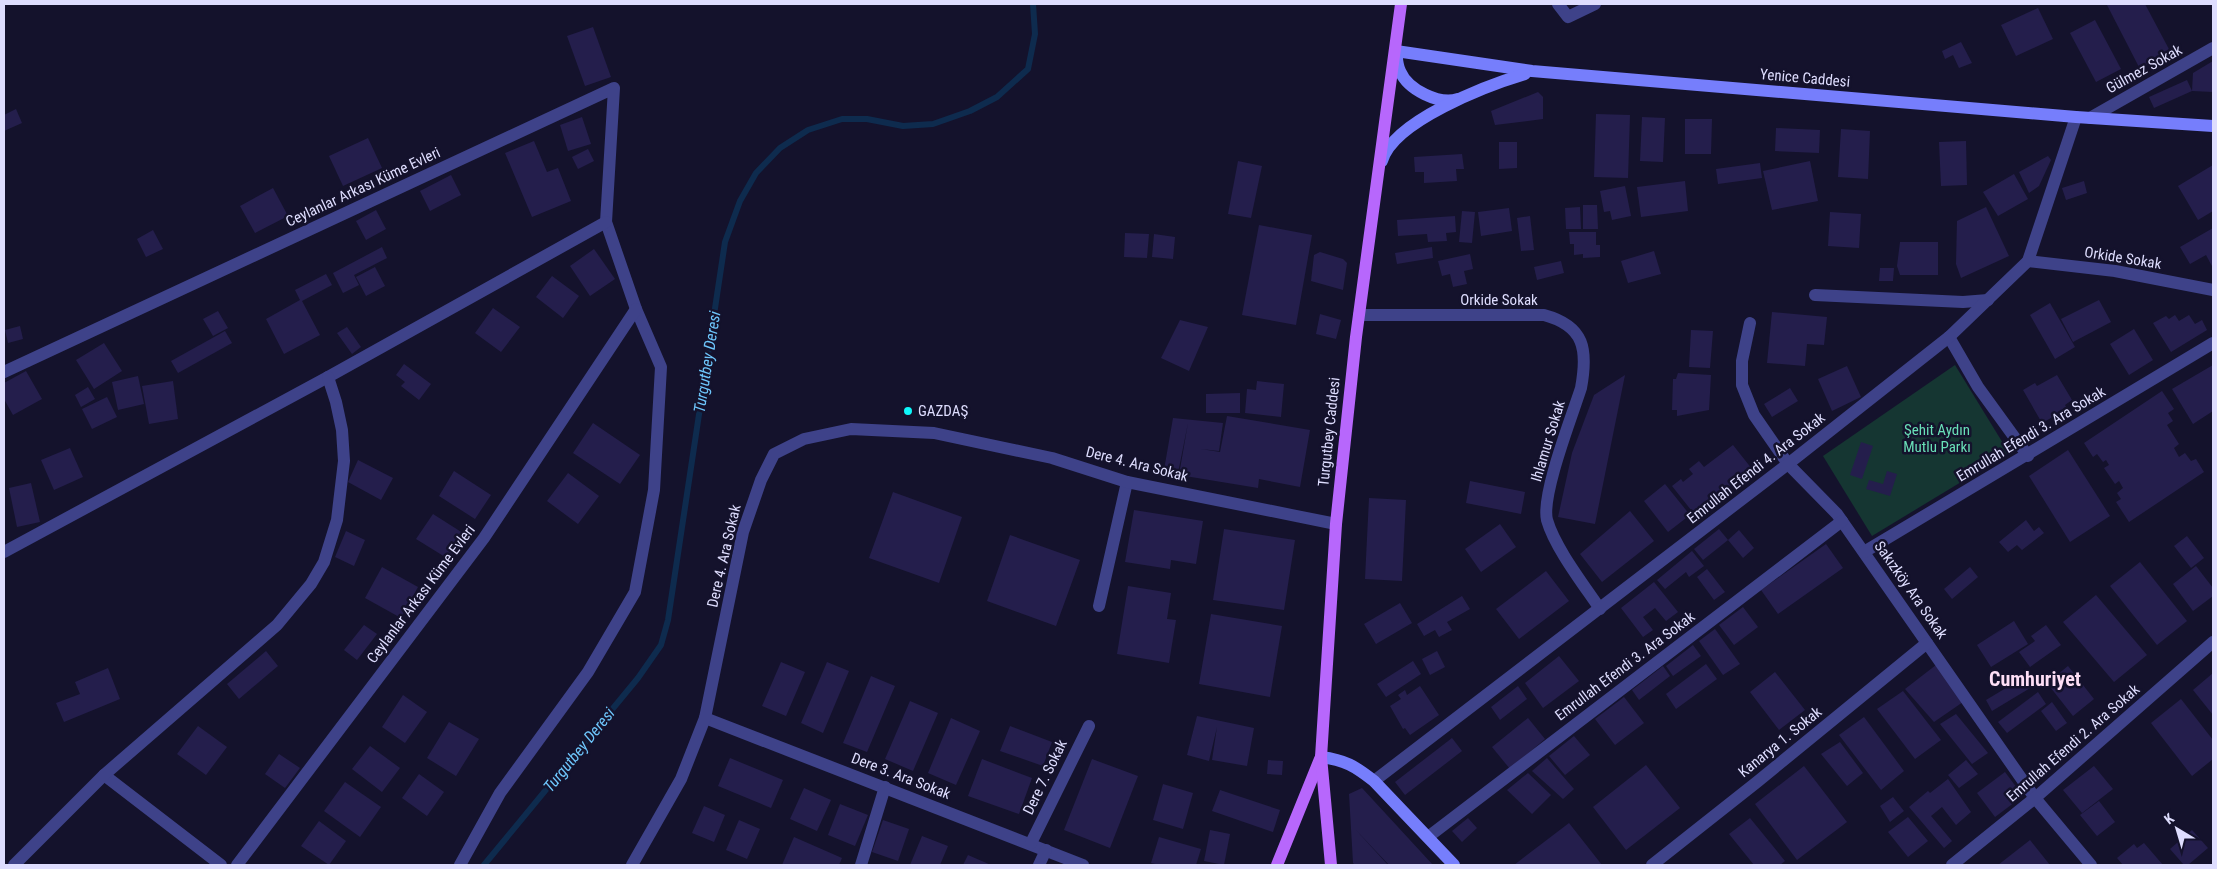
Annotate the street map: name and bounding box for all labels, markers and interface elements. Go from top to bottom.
street label: Gülmez Sokak [2103,41,2185,97]
street label: Yenice Caddesi [1759,65,1851,91]
street label: Ceylanlar Arkası Küme Evleri [283,143,443,231]
street label: Orkide Sokak [2083,243,2163,273]
street label: Orkide Sokak [1460,291,1538,309]
water label: Turgutbey Deresi [690,309,724,414]
street label: Turgutbey Caddesi [1314,376,1344,488]
street label: Emrullah Efendi 3. Ara Sokak [1953,382,2109,486]
street label: Ihlamur Sokak [1527,398,1569,484]
place label: GAZDAŞ [918,402,968,420]
marker: GAZDAŞ [902,405,914,417]
street label: Emrullah Efendi 4. Ara Sokak [1683,408,1829,527]
park label: Şehit Aydın Mutlu Parkı [1903,421,1971,456]
street label: Dere 4. Ara Sokak [1084,443,1190,485]
street label: Dere 4. Ara Sokak [703,503,745,609]
street label: Ceylanlar Arkası Küme Evleri [363,521,479,667]
street label: Sakızköy Ara Sokak [1871,538,1952,643]
street label: Emrullah Efendi 3. Ara Sokak [1552,607,1699,724]
district label: Cumhuriyet [1989,667,2081,691]
street label: Emrullah Efendi 2. Ara Sokak [2003,680,2143,806]
street label: Kanarya 1. Sokak [1735,703,1826,781]
water label: Turgutbey Deresi [539,704,619,796]
street label: Dere 7. Sokak [1019,736,1071,817]
street label: Dere 3. Ara Sokak [849,749,953,803]
north arrow [2152,804,2202,854]
text: K [2161,810,2177,827]

